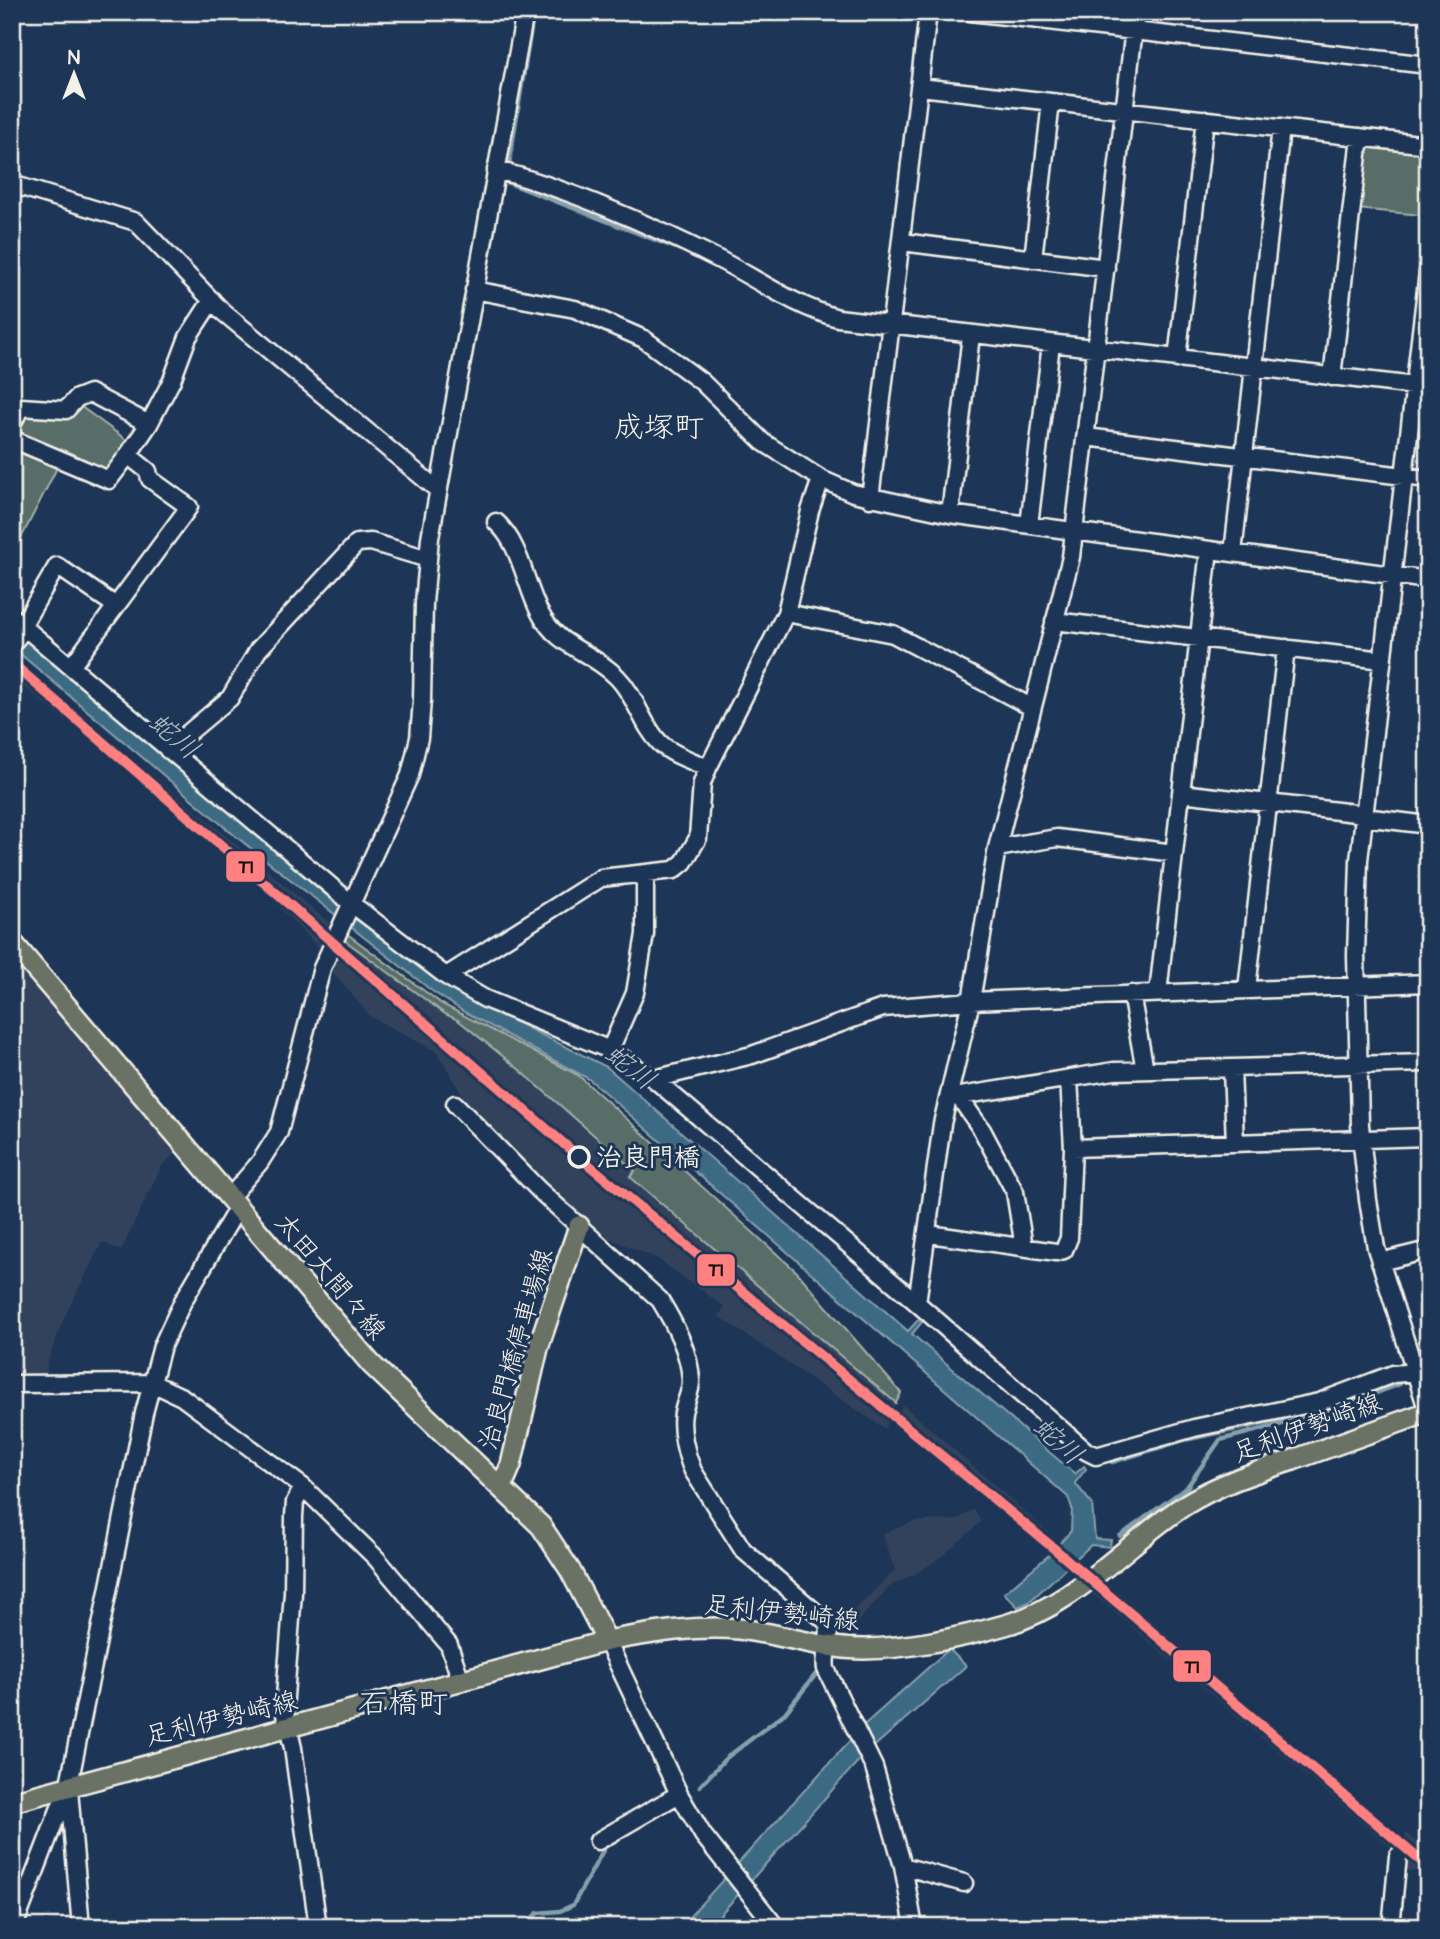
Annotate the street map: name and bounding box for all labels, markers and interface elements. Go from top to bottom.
north arrow [38,38,108,108]
text: N [68,45,80,72]
district label: 成塚町 [614,407,704,449]
water label: 蛇川 [140,703,208,769]
line badge: TI [225,850,266,883]
text: TI [238,854,253,881]
water label: 蛇川 [596,1035,664,1100]
place label: 治良門橋 [596,1140,700,1176]
marker: 治良門橋 [568,1146,590,1168]
street label: 太田大間々線 [266,1205,394,1348]
street label: 治良門橋停車場線 [470,1244,562,1454]
line badge: TI [696,1253,736,1287]
text: TI [708,1257,723,1284]
street label: 足利伊勢崎線 [1228,1384,1387,1472]
water label: 蛇川 [1024,1408,1092,1474]
street label: 足利伊勢崎線 [702,1587,861,1639]
line badge: TI [1172,1649,1212,1683]
text: TI [1184,1654,1199,1681]
street label: 足利伊勢崎線 [141,1683,301,1755]
district label: 石橋町 [358,1683,448,1725]

